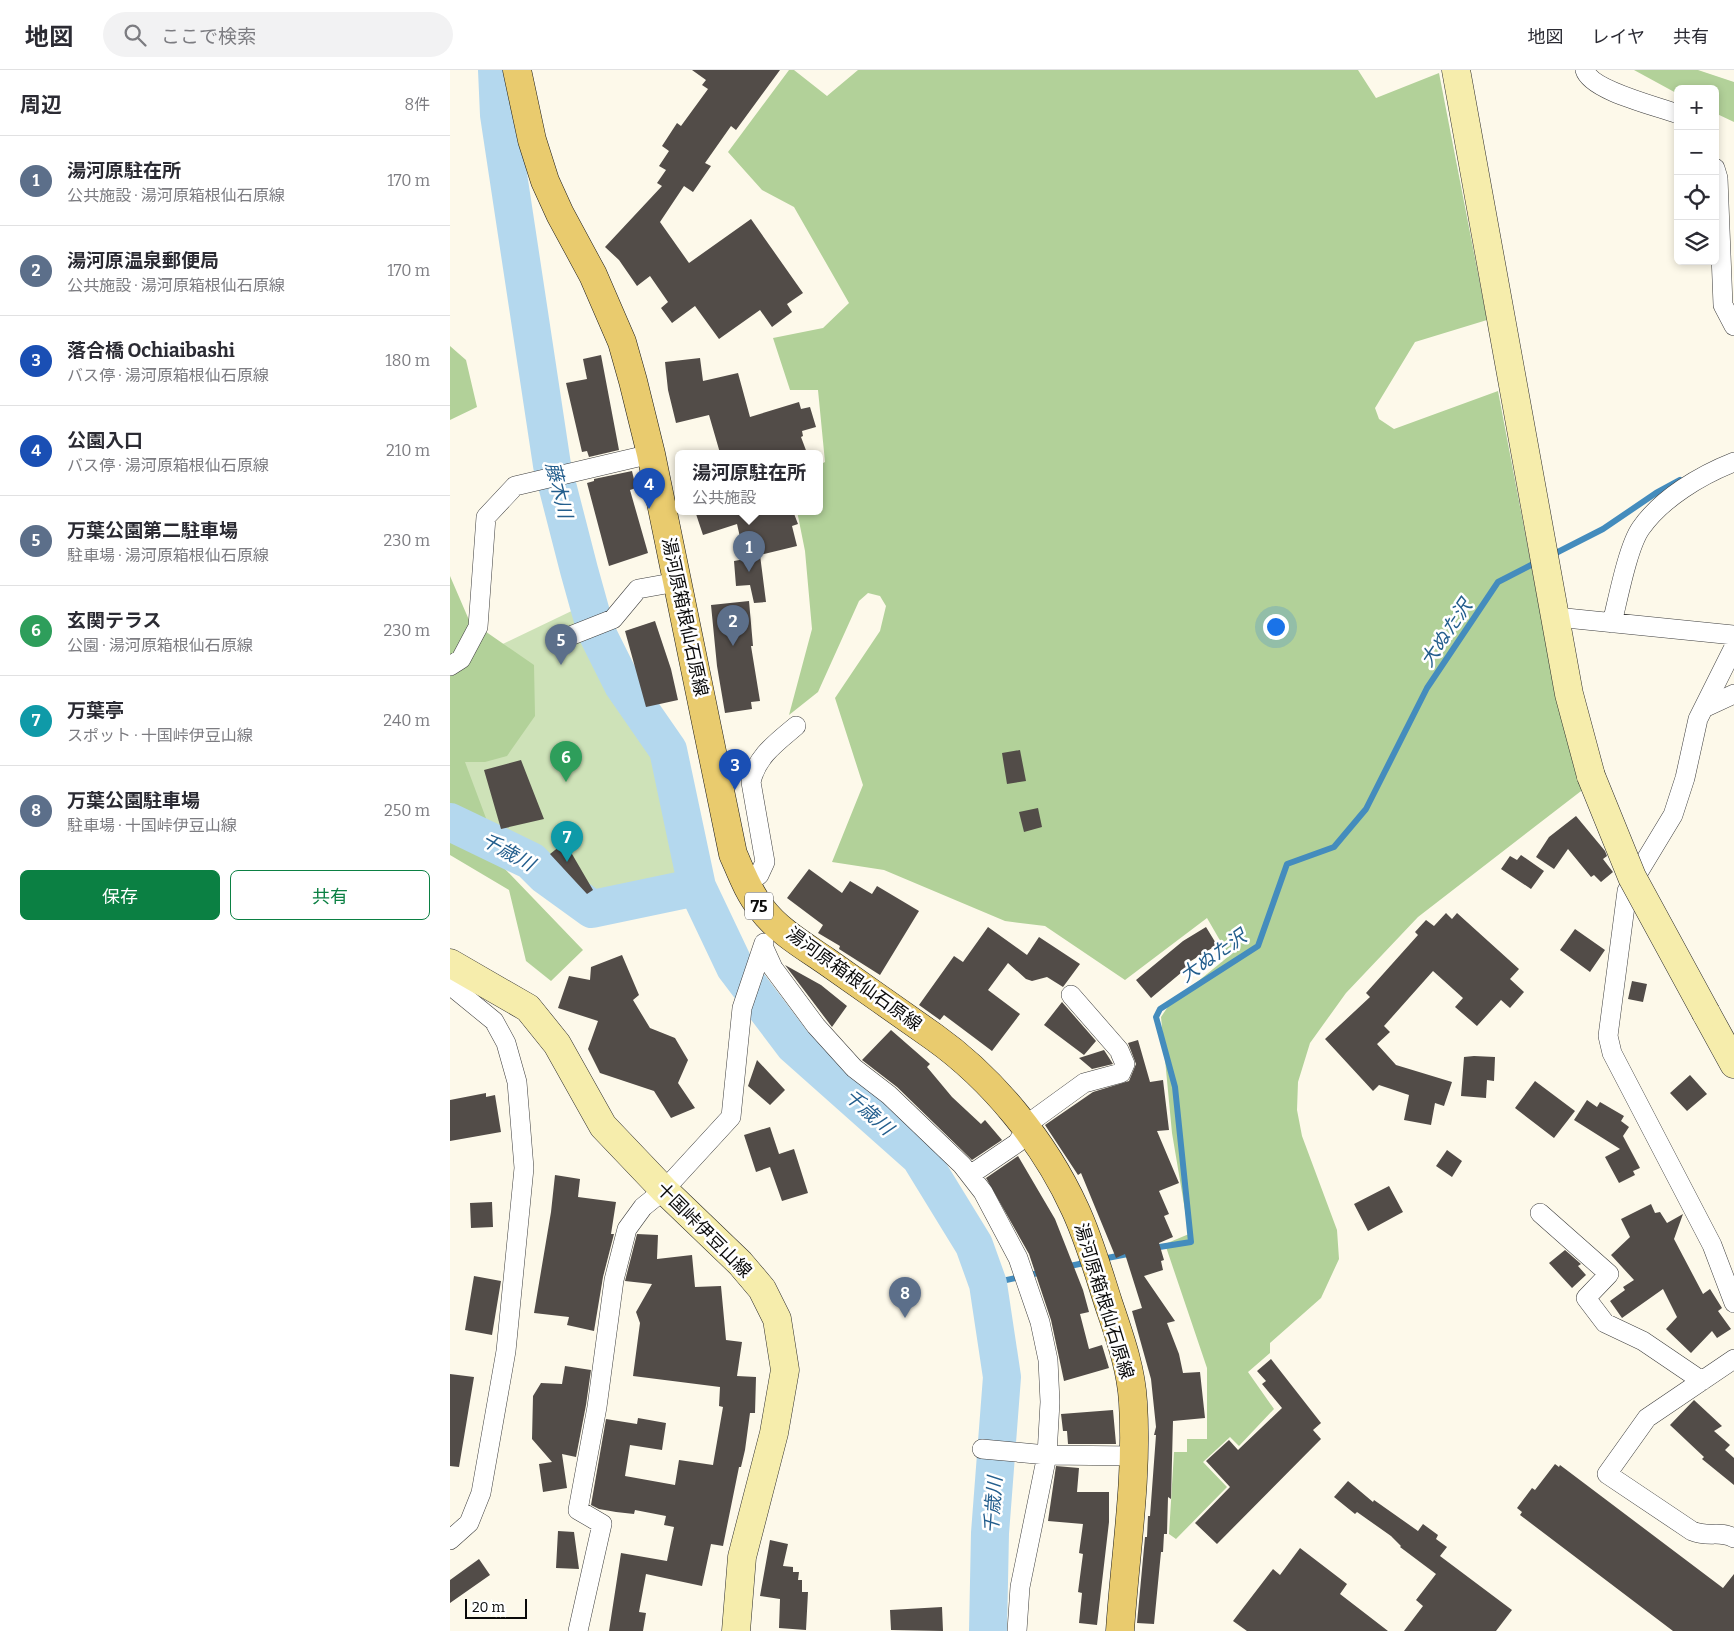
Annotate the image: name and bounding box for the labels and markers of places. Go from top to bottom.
pin: 4 [633,468,665,509]
pin: 1 [733,531,765,572]
pin: 2 [717,605,749,646]
pin: 5 [545,624,577,665]
pin: 6 [550,741,582,782]
pin: 3 [719,749,751,790]
pin: 7 [551,821,583,862]
pin: 8 [889,1277,921,1318]

